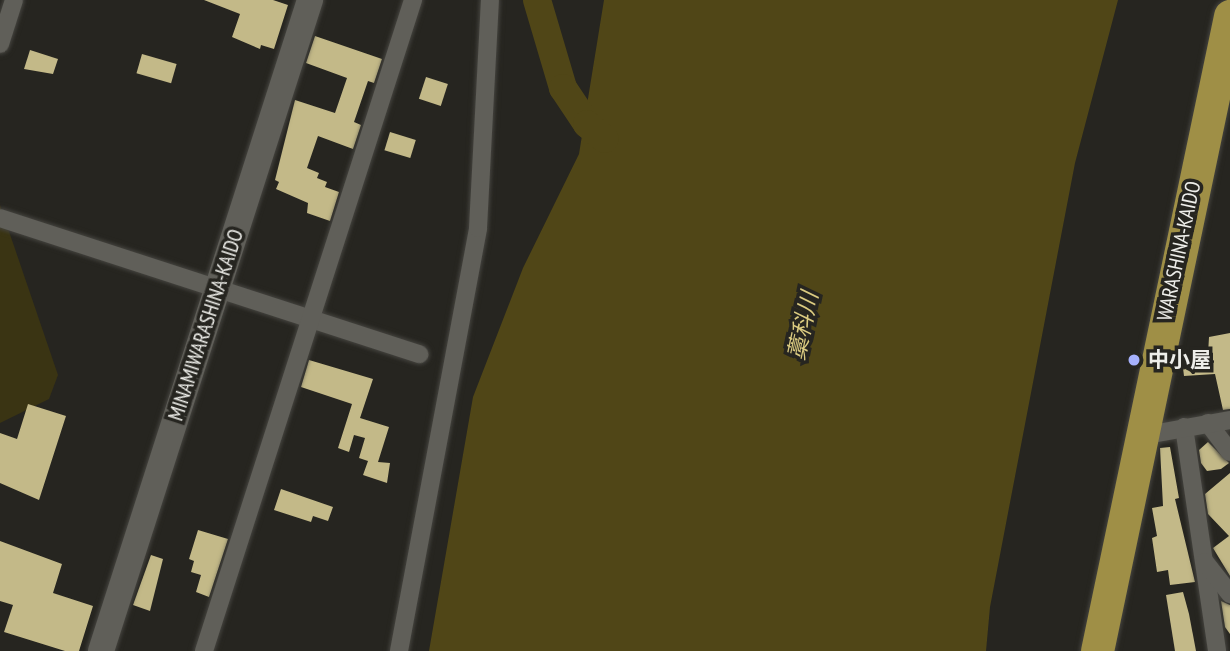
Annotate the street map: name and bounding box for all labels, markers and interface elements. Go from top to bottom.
street label: WARASHINA-KAIDO [1152,179,1206,323]
street label: MINAMIWARASHINA-KAIDO [163,226,249,424]
water label: 藁科川 [782,289,824,363]
place label: 中小屋 [1148,347,1211,373]
marker: 中小屋 [1126,352,1142,368]

